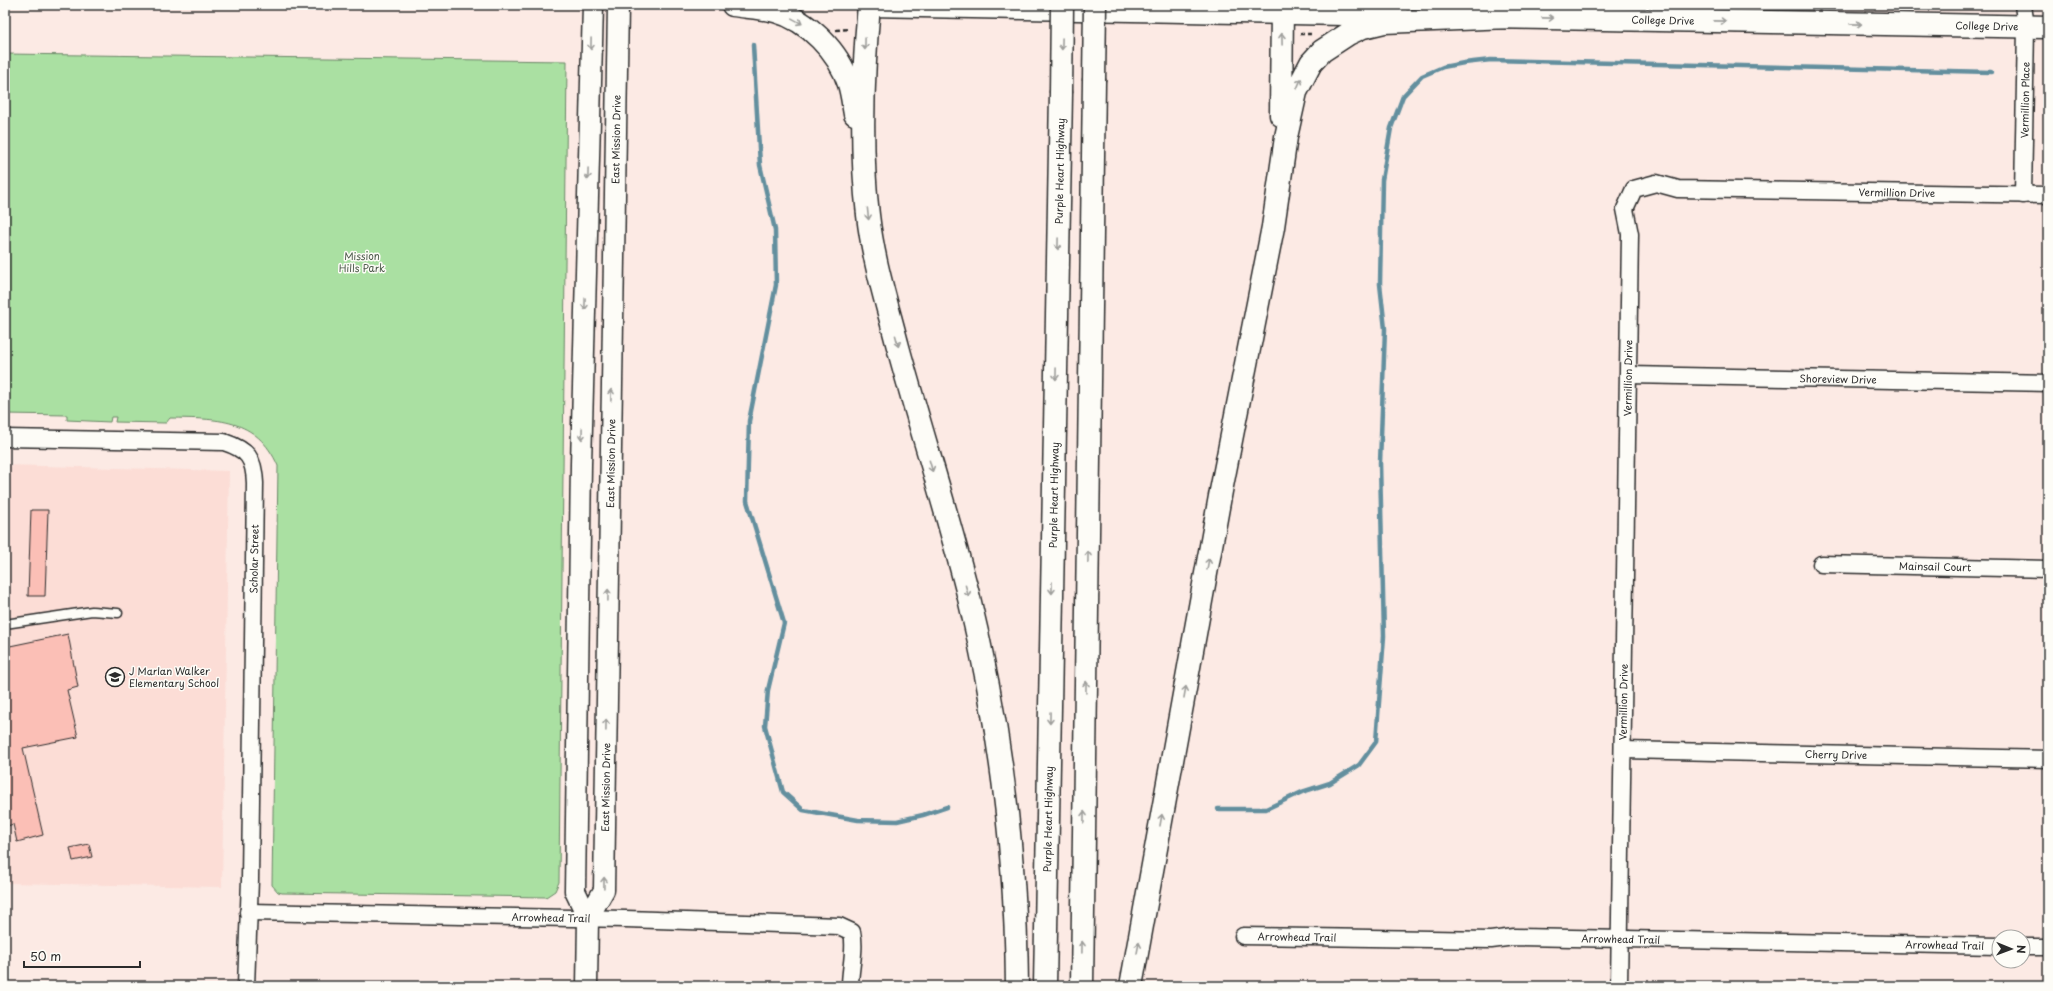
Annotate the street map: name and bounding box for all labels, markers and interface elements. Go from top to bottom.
street label: College Drive [1631,12,1695,28]
one-way arrow [1541,14,1554,22]
one-way arrow [1713,17,1726,25]
street label: College Drive [1955,17,2019,33]
one-way arrow [791,18,803,25]
one-way arrow [1849,20,1862,28]
one-way arrow [1278,33,1286,46]
one-way arrow [588,37,595,50]
one-way arrow [862,37,869,50]
one-way arrow [1058,37,1065,50]
street label: Vermillion Place [2016,62,2033,138]
one-way arrow [1296,78,1303,90]
street label: East Mission Drive [607,95,624,184]
street label: Purple Heart Highway [1051,118,1069,224]
one-way arrow [584,167,592,180]
street label: Vermillion Drive [1859,184,1935,200]
one-way arrow [864,207,872,220]
one-way arrow [1055,237,1062,250]
park label: Mission Hills Park [339,248,385,275]
one-way arrow [581,297,589,310]
one-way arrow [894,334,901,347]
street label: Vermillion Drive [1619,340,1635,416]
one-way arrow [1052,367,1060,380]
street label: Shoreview Drive [1799,370,1877,387]
one-way arrow [607,389,615,402]
street label: East Mission Drive [602,419,618,508]
one-way arrow [578,427,586,440]
street label: Purple Heart Highway [1045,442,1063,548]
one-way arrow [928,460,935,473]
street label: Scholar Street [245,524,262,594]
one-way arrow [1084,551,1092,564]
one-way arrow [1204,558,1212,571]
street label: Mainsail Court [1899,558,1971,574]
one-way arrow [1048,581,1056,594]
one-way arrow [964,585,971,598]
one-way arrow [604,589,612,602]
place label: J Marlan Walker Elementary School [129,663,219,690]
street label: Vermillion Drive [1615,664,1631,740]
school or university icon: J Marlan Walker Elementary School [104,666,126,688]
one-way arrow [1082,681,1090,694]
one-way arrow [1181,686,1189,699]
one-way arrow [1046,711,1054,724]
one-way arrow [603,719,610,732]
street label: East Mission Drive [597,743,613,832]
street label: Cherry Drive [1805,746,1867,762]
street label: Purple Heart Highway [1039,766,1057,872]
one-way arrow [1080,811,1088,824]
one-way arrow [1158,814,1166,827]
one-way arrow [600,877,608,890]
street label: Arrowhead Trail [511,909,591,925]
street label: Arrowhead Trail [1257,928,1337,945]
north arrow [1991,929,2031,969]
street label: Arrowhead Trail [1581,930,1660,947]
street label: Arrowhead Trail [1905,936,1984,953]
one-way arrow [1079,941,1086,954]
one-way arrow [1134,941,1142,954]
scale bar [24,943,140,969]
text: N [2013,945,2030,954]
text: 50 m [30,947,61,965]

